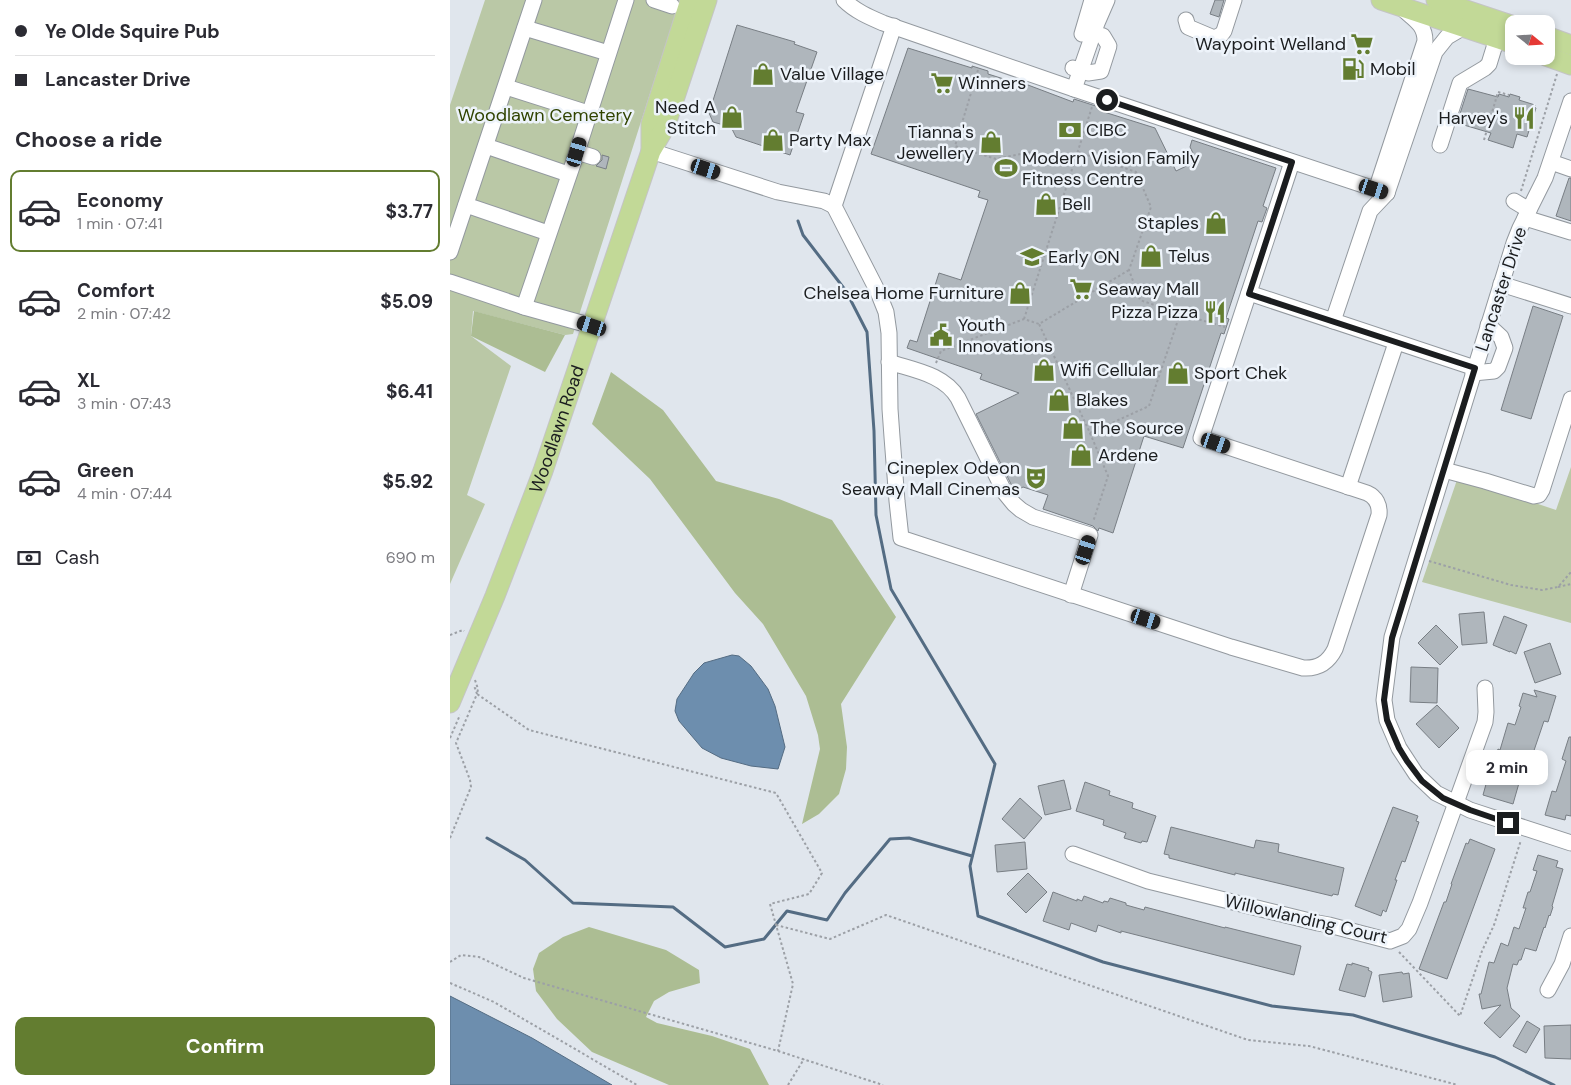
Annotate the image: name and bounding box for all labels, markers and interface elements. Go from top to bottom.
north arrow [1505,15,1555,65]
map controls [1505,15,1555,65]
text: Ye Olde Squire Pub [45,19,220,44]
supermarket icon: Waypoint Welland [1349,31,1375,57]
place label: Waypoint Welland [1195,32,1346,56]
fuel station icon: Mobil [1340,56,1366,82]
place label: Mobil [1370,57,1415,81]
shop icon: Value Village [750,61,776,87]
place label: Value Village [780,62,884,86]
text: Lancaster Drive [45,67,191,92]
supermarket icon: Winners [929,70,955,96]
place label: Winners [958,71,1026,95]
route start [1096,89,1118,111]
place label: Need A Stitch [655,95,716,140]
park label: Woodlawn Cemetery [458,103,632,127]
shop icon: Need A Stitch [719,104,745,130]
restaurant icon: Harvey's [1511,105,1537,131]
place label: Harvey's [1438,106,1508,130]
bank icon: CIBC [1057,117,1083,143]
place label: CIBC [1086,118,1127,142]
place label: Tianna's Jewellery [897,120,974,165]
text: Choose a ride [15,125,163,154]
shop icon: Party Max [760,127,786,153]
place label: Party Max [789,128,871,152]
shop icon: Tianna's Jewellery [978,129,1004,155]
car [565,135,588,169]
place label: Modern Vision Family Fitness Centre [1022,146,1200,191]
sports icon: Modern Vision Family Fitness Centre [993,155,1019,181]
car [689,157,722,181]
car [1357,177,1390,201]
text: Economy [77,188,164,213]
icon: car [17,189,62,234]
shop icon: Bell [1033,191,1059,217]
place label: Bell [1062,192,1091,216]
text: $3.77 [385,199,433,224]
shop icon: Staples [1203,210,1229,236]
place label: Staples [1137,211,1199,235]
text: 1 min · 07:41 [77,213,162,234]
street label: Lancaster Drive [1470,224,1532,354]
shop icon: Telus [1138,243,1164,269]
school or university icon: Early ON [1019,244,1045,270]
place label: Telus [1168,244,1210,268]
place label: Early ON [1048,245,1120,269]
supermarket icon: Seaway Mall [1068,276,1094,302]
place label: Seaway Mall [1098,277,1199,301]
text: Comfort [77,278,155,303]
icon: car [17,279,62,324]
shop icon: Chelsea Home Furniture [1007,280,1033,306]
place label: Chelsea Home Furniture [804,281,1004,305]
text: $5.09 [380,289,433,314]
restaurant icon: Pizza Pizza [1202,299,1228,325]
place label: Pizza Pizza [1111,300,1198,324]
text: 2 min · 07:42 [77,303,171,324]
place label: Youth Innovations [958,313,1053,358]
car [575,314,608,338]
public building icon: Youth Innovations [928,322,954,348]
shop icon: Wifi Cellular [1031,357,1057,383]
place label: Wifi Cellular [1060,358,1159,382]
shop icon: Sport Chek [1165,360,1191,386]
place label: Sport Chek [1194,361,1287,385]
street label: Woodlawn Road [524,362,590,497]
text: XL [77,368,100,393]
icon: car [17,369,62,414]
text: $6.41 [386,379,433,404]
shop icon: Blakes [1046,387,1072,413]
place label: Blakes [1076,388,1128,412]
text: 3 min · 07:43 [77,393,171,414]
shop icon: The Source [1060,415,1086,441]
place label: The Source [1090,416,1184,440]
car [1199,431,1232,455]
shop icon: Ardene [1068,442,1094,468]
place label: Ardene [1098,443,1158,467]
place label: Cineplex Odeon Seaway Mall Cinemas [842,456,1020,501]
text: Green [77,458,134,483]
icon: car [17,459,62,504]
theatre icon: Cineplex Odeon Seaway Mall Cinemas [1023,465,1049,491]
text: $5.92 [383,469,433,494]
text: 4 min · 07:44 [77,483,172,504]
car [1074,533,1097,567]
icon: cash [15,544,43,572]
text: Cash [55,545,99,570]
text: 690 m [386,547,435,568]
car [1129,607,1162,631]
callout: 2 min [1467,750,1549,786]
text: 2 min [1486,757,1528,778]
route end [1497,812,1519,834]
street label: Willowlanding Court [1222,889,1390,949]
button: Confirm [15,1017,435,1075]

